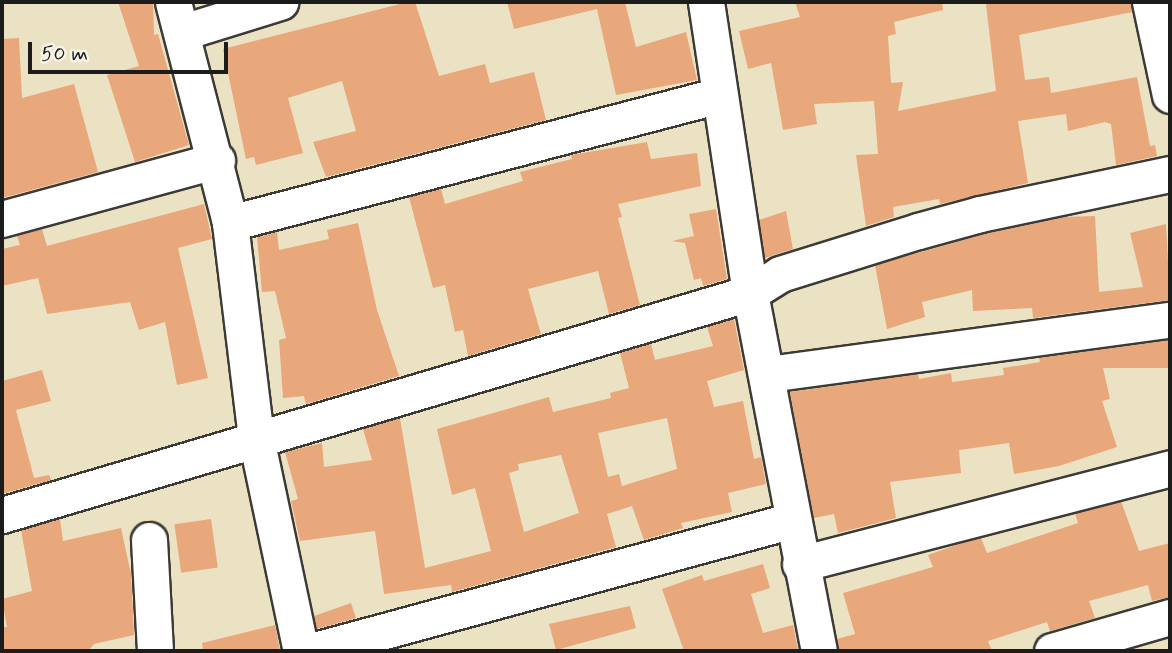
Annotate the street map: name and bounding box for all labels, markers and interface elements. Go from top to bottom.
scale bar [32,28,231,72]
text: 50 m [41,40,88,68]

